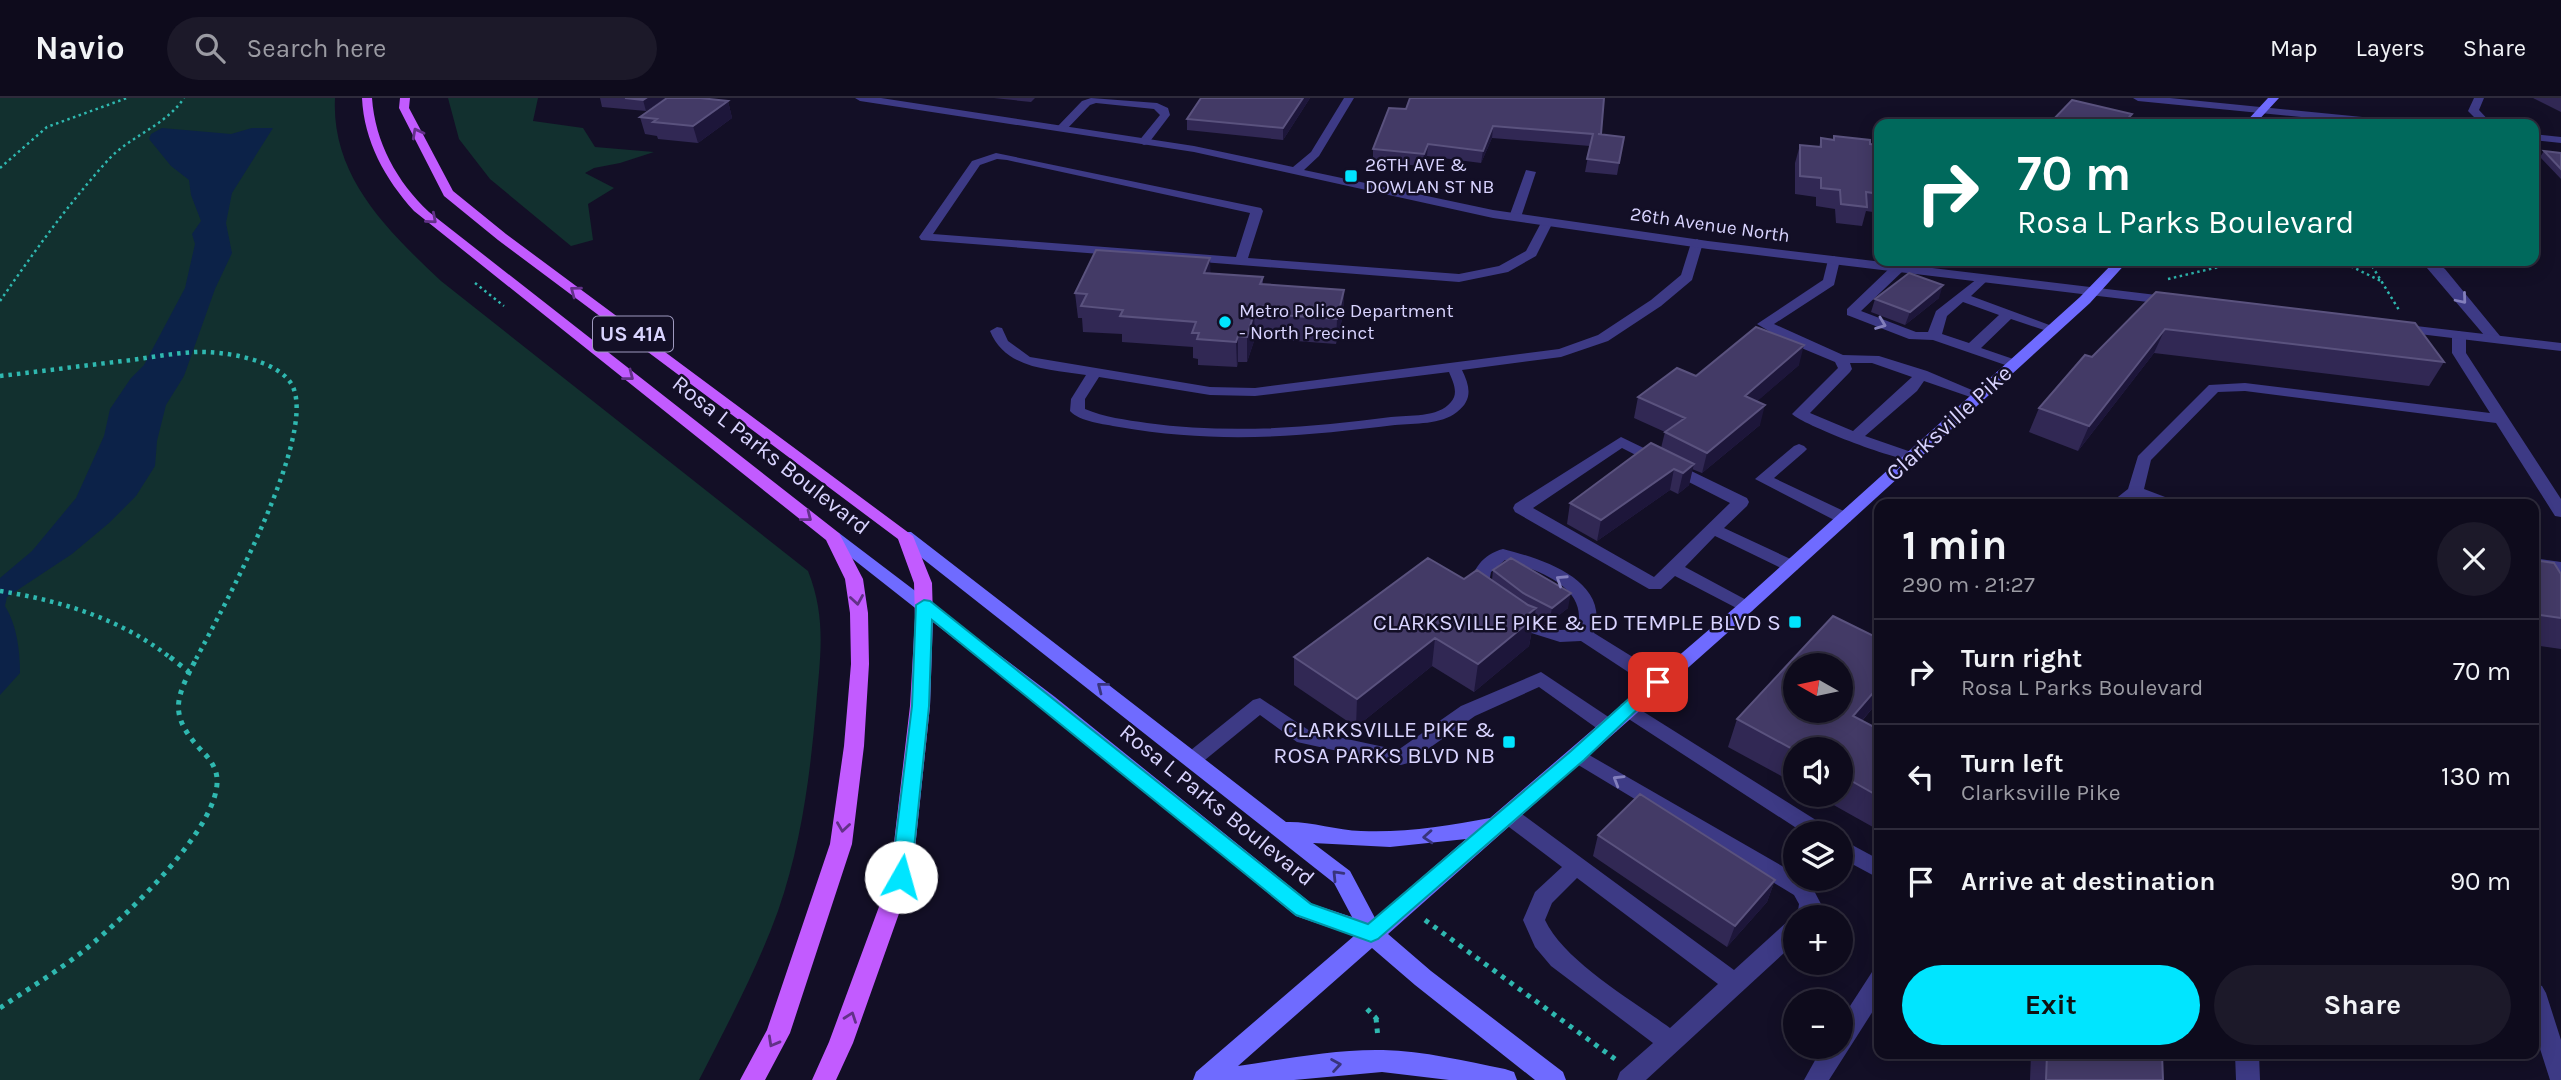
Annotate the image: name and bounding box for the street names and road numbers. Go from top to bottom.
street label: 26th Avenue North [1629,203,1791,247]
road number: US 41A [593,316,673,352]
street label: Clarksville Pike [1881,360,2017,486]
street label: Rosa L Parks Boulevard [667,370,875,540]
street label: Rosa L Parks Boulevard [1114,718,1320,892]

